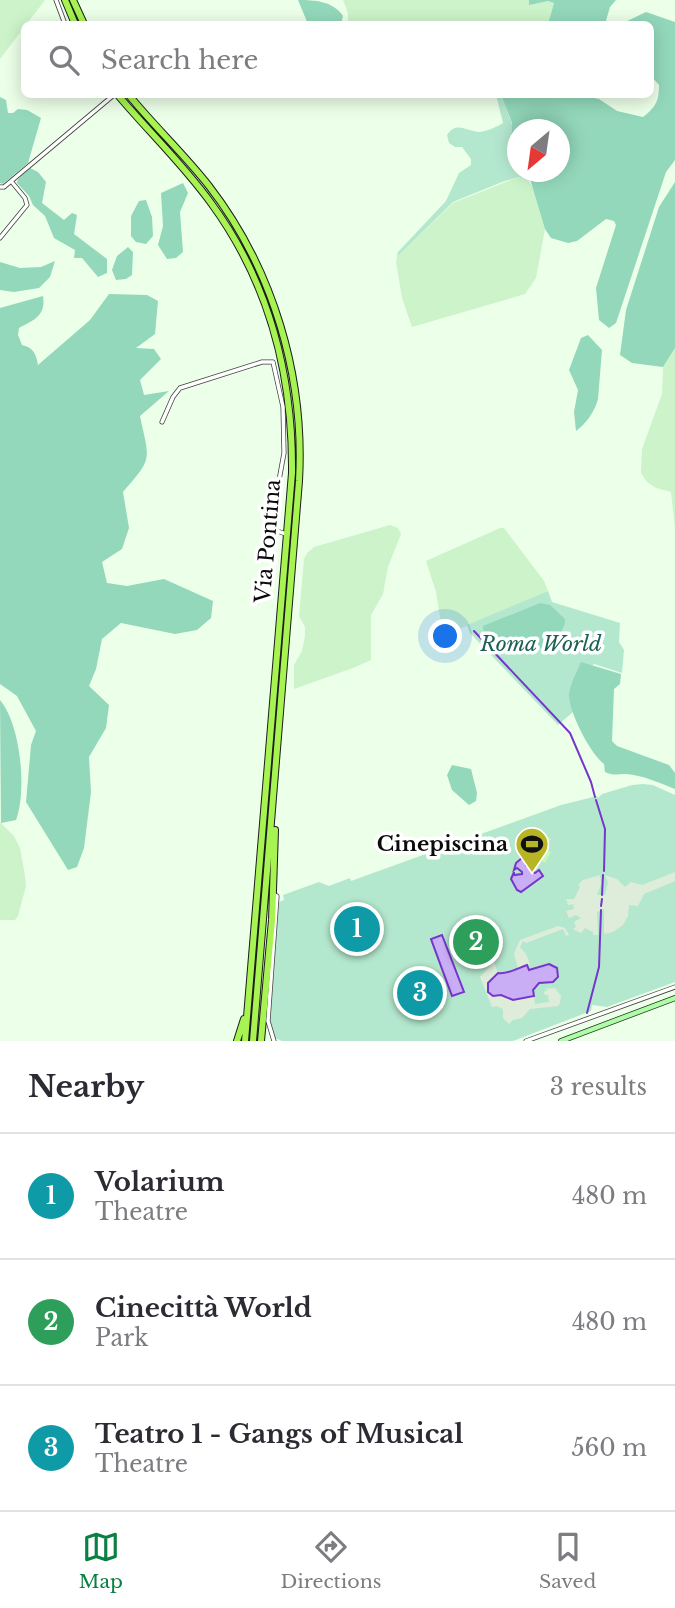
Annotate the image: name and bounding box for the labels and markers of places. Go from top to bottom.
sports icon: Cinepiscina [513,825,551,874]
place label: Cinepiscina [377,831,508,857]
pin: 1 [334,903,380,955]
pin: 2 [453,916,499,968]
pin: 3 [397,967,443,1019]

